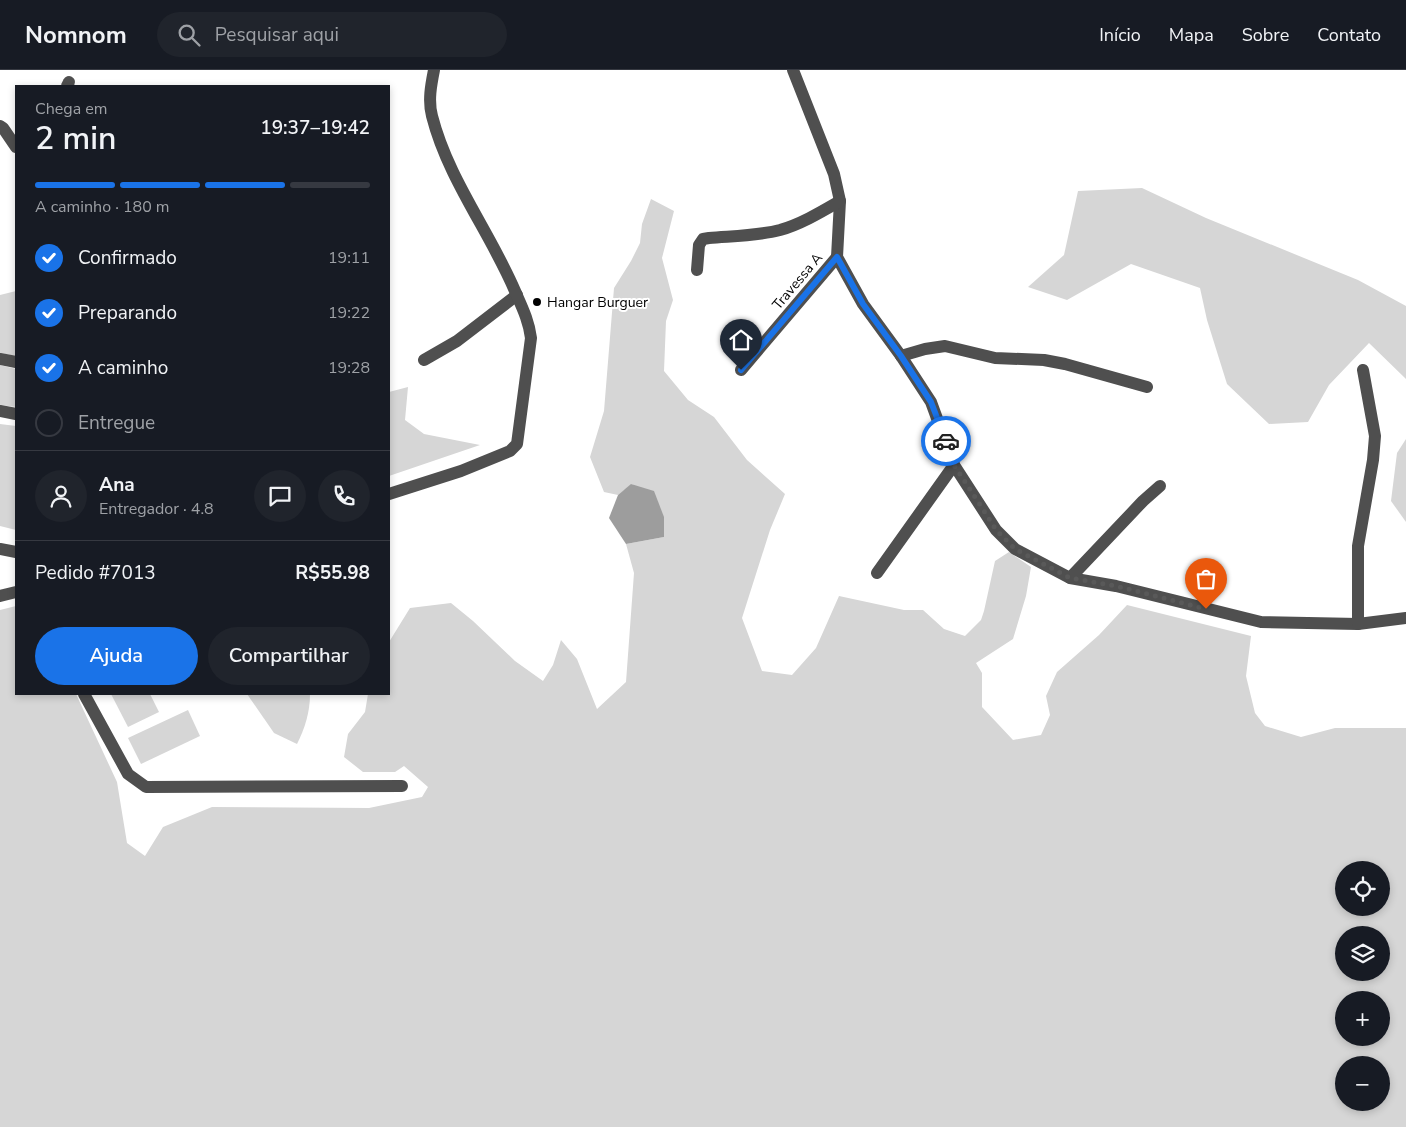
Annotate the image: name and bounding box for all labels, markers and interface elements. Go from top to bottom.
search box [157,12,507,57]
text: Nomnom [25,19,127,51]
icon: search [175,21,203,49]
text: Pesquisar aqui [215,22,339,48]
text: Início [1099,23,1141,47]
text: Mapa [1169,23,1214,47]
text: Sobre [1242,23,1289,47]
text: Contato [1317,23,1381,47]
text: Chega em [35,98,108,120]
text: 19:37–19:42 [260,115,370,141]
text: 2 min [35,117,117,160]
text: A caminho · 180 m [35,196,170,218]
icon: check [35,244,63,272]
text: Confirmado [78,245,177,271]
text: 19:11 [328,247,370,269]
street label: Travessa A [768,249,827,314]
place label: Hangar Burguer [547,293,648,312]
marker: Hangar Burguer [531,296,543,308]
icon: check [35,299,63,327]
text: Preparando [78,300,177,326]
text: 19:22 [328,302,370,324]
pin [720,319,762,370]
icon: home [727,326,755,354]
icon: check [35,354,63,382]
text: A caminho [78,355,168,381]
text: 19:28 [328,357,370,379]
text: Entregue [78,410,155,436]
courier [921,416,971,466]
icon: car [932,427,960,455]
button: person [35,470,87,522]
button: chat [254,470,306,522]
button: phone [318,470,370,522]
text: Ana [99,472,135,498]
text: Entregador · 4.8 [99,498,214,520]
pin [1185,558,1227,609]
text: Pedido #7013 [35,560,156,586]
text: R$55.98 [295,560,370,586]
icon: bag [1192,565,1220,593]
button: Ajuda [35,627,198,685]
button: Compartilhar [208,627,370,685]
map controls [1335,861,1390,1111]
button: locate [1335,861,1390,916]
button: layers [1335,926,1390,981]
button: + [1335,991,1390,1046]
button: − [1335,1056,1390,1111]

